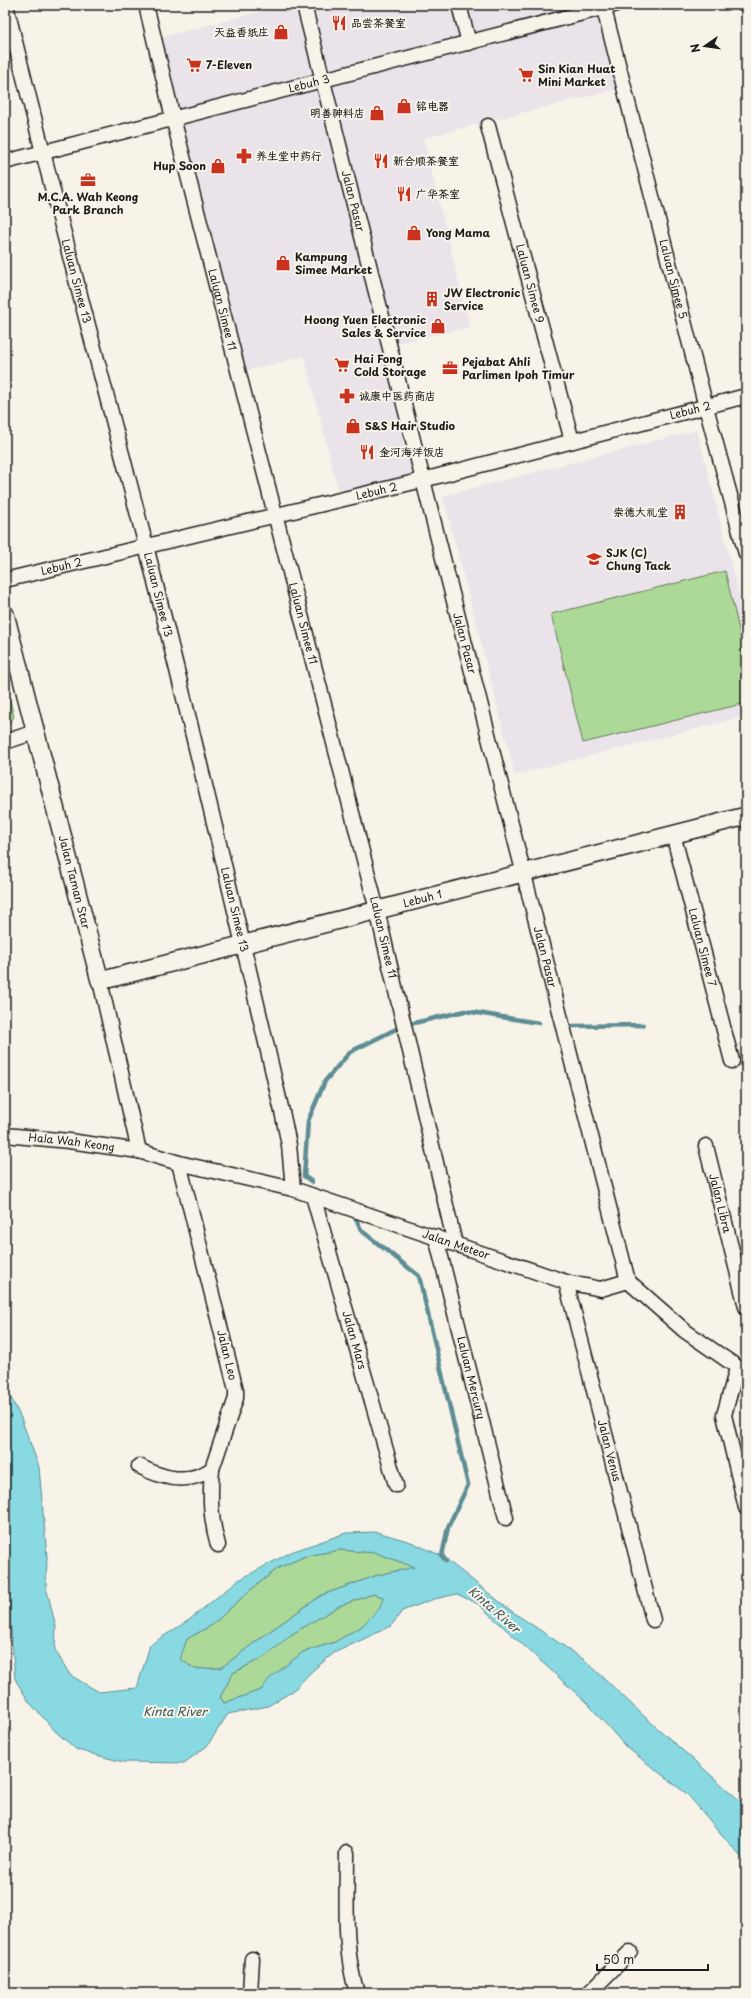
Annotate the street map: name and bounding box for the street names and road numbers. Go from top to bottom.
street label: Lebuh 3 [287,70,331,97]
street label: Jalan Pasar [338,168,369,233]
street label: Laluan Simee 13 [58,237,96,325]
street label: Laluan Simee 5 [655,237,692,321]
street label: Laluan Simee 9 [512,242,549,325]
street label: Laluan Simee 11 [204,267,242,352]
street label: Lebuh 2 [668,396,713,423]
street label: Lebuh 2 [354,477,399,504]
street label: Laluan Simee 13 [140,550,178,639]
street label: Lebuh 2 [39,553,84,579]
street label: Laluan Simee 11 [285,581,322,666]
street label: Jalan Pasar [449,610,481,675]
street label: Jalan Taman Star [55,833,95,931]
street label: Laluan Simee 13 [217,865,253,954]
street label: Lebuh 1 [401,885,444,911]
street label: Laluan Simee 11 [366,894,402,980]
street label: Laluan Simee 7 [685,906,721,988]
street label: Jalan Pasar [530,924,562,989]
street label: Hala Wah Keong [28,1128,116,1155]
street label: Jalan Libra [705,1172,736,1235]
street label: Jalan Meteor [420,1225,493,1264]
street label: Jalan Mars [338,1309,371,1371]
street label: Jalan Leo [213,1328,242,1382]
street label: Laluan Mercury [453,1334,490,1421]
street label: Jalan Venus [594,1418,626,1483]

